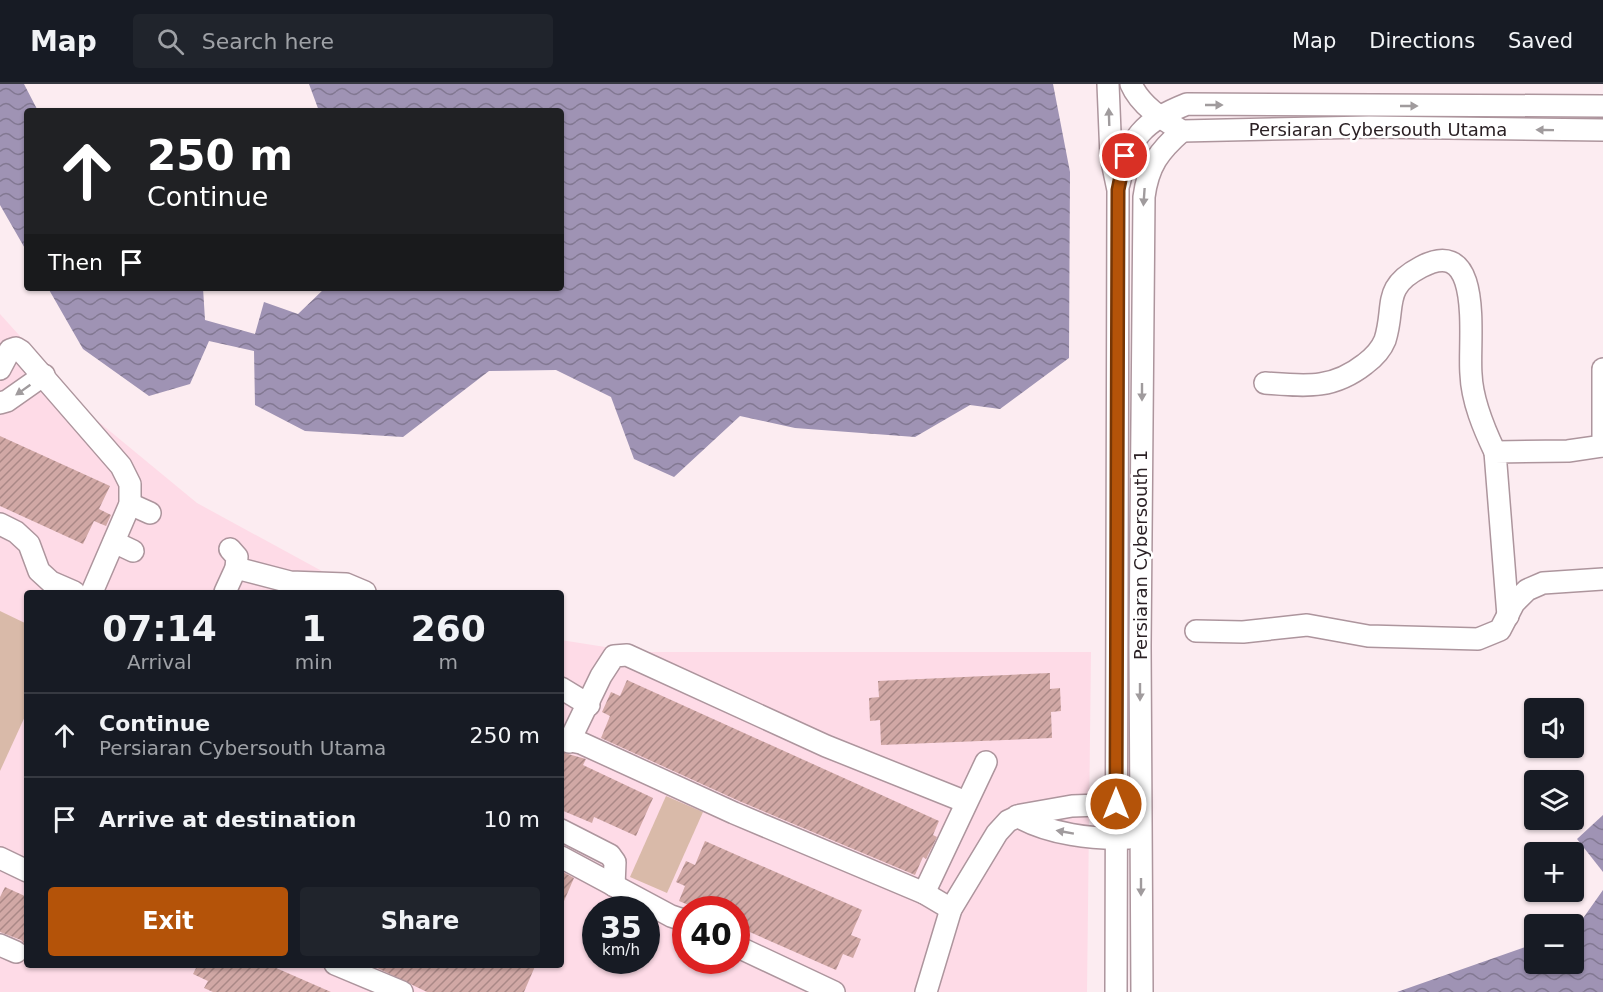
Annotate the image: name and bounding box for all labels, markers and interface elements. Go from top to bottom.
search box [133,14,553,68]
text: Map [30,25,97,58]
icon: search [154,25,187,58]
text: Search here [202,29,334,54]
text: Map [1292,29,1336,53]
text: Directions [1369,29,1475,53]
text: Saved [1508,29,1573,53]
one-way arrow [1205,100,1224,109]
one-way arrow [1400,101,1419,111]
one-way arrow [1105,107,1114,126]
street label: Persiaran Cybersouth Utama [1249,119,1507,140]
one-way arrow [1535,125,1554,134]
pin [1099,130,1150,181]
text: 250 m [147,131,293,180]
icon: ahead [48,132,126,210]
icon: arrive [1108,139,1141,172]
text: Continue [147,181,268,212]
one-way arrow [1140,188,1149,207]
icon: arrive [115,246,148,279]
text: Then [48,250,103,275]
one-way arrow [1137,383,1147,402]
one-way arrow [15,384,31,396]
street label: Persiaran Cybersouth 1 [1130,450,1151,660]
text: 07:14 [102,608,217,649]
text: 1 [301,608,326,649]
text: 260 [411,608,486,649]
text: Arrival [127,650,192,674]
text: min [295,650,333,674]
text: m [439,650,458,674]
one-way arrow [1135,683,1145,702]
map controls [1524,698,1584,974]
button: sound [1524,698,1584,758]
text: Continue [99,711,210,736]
icon: ahead [48,719,81,752]
text: 250 m [470,723,540,748]
text: Persiaran Cybersouth Utama [99,736,386,760]
button: layers [1524,770,1584,830]
position arrow [1084,772,1148,836]
icon: arrive [48,803,81,836]
text: Arrive at destination [99,807,356,832]
text: 10 m [484,807,540,832]
one-way arrow [1055,827,1074,836]
button: + [1524,842,1584,902]
one-way arrow [1137,878,1146,897]
button: Exit [48,887,288,956]
button: Share [300,887,540,956]
speed limit sign: 40 [672,896,750,974]
text: 35 [600,910,642,945]
button: − [1524,914,1584,974]
text: km/h [602,941,640,959]

